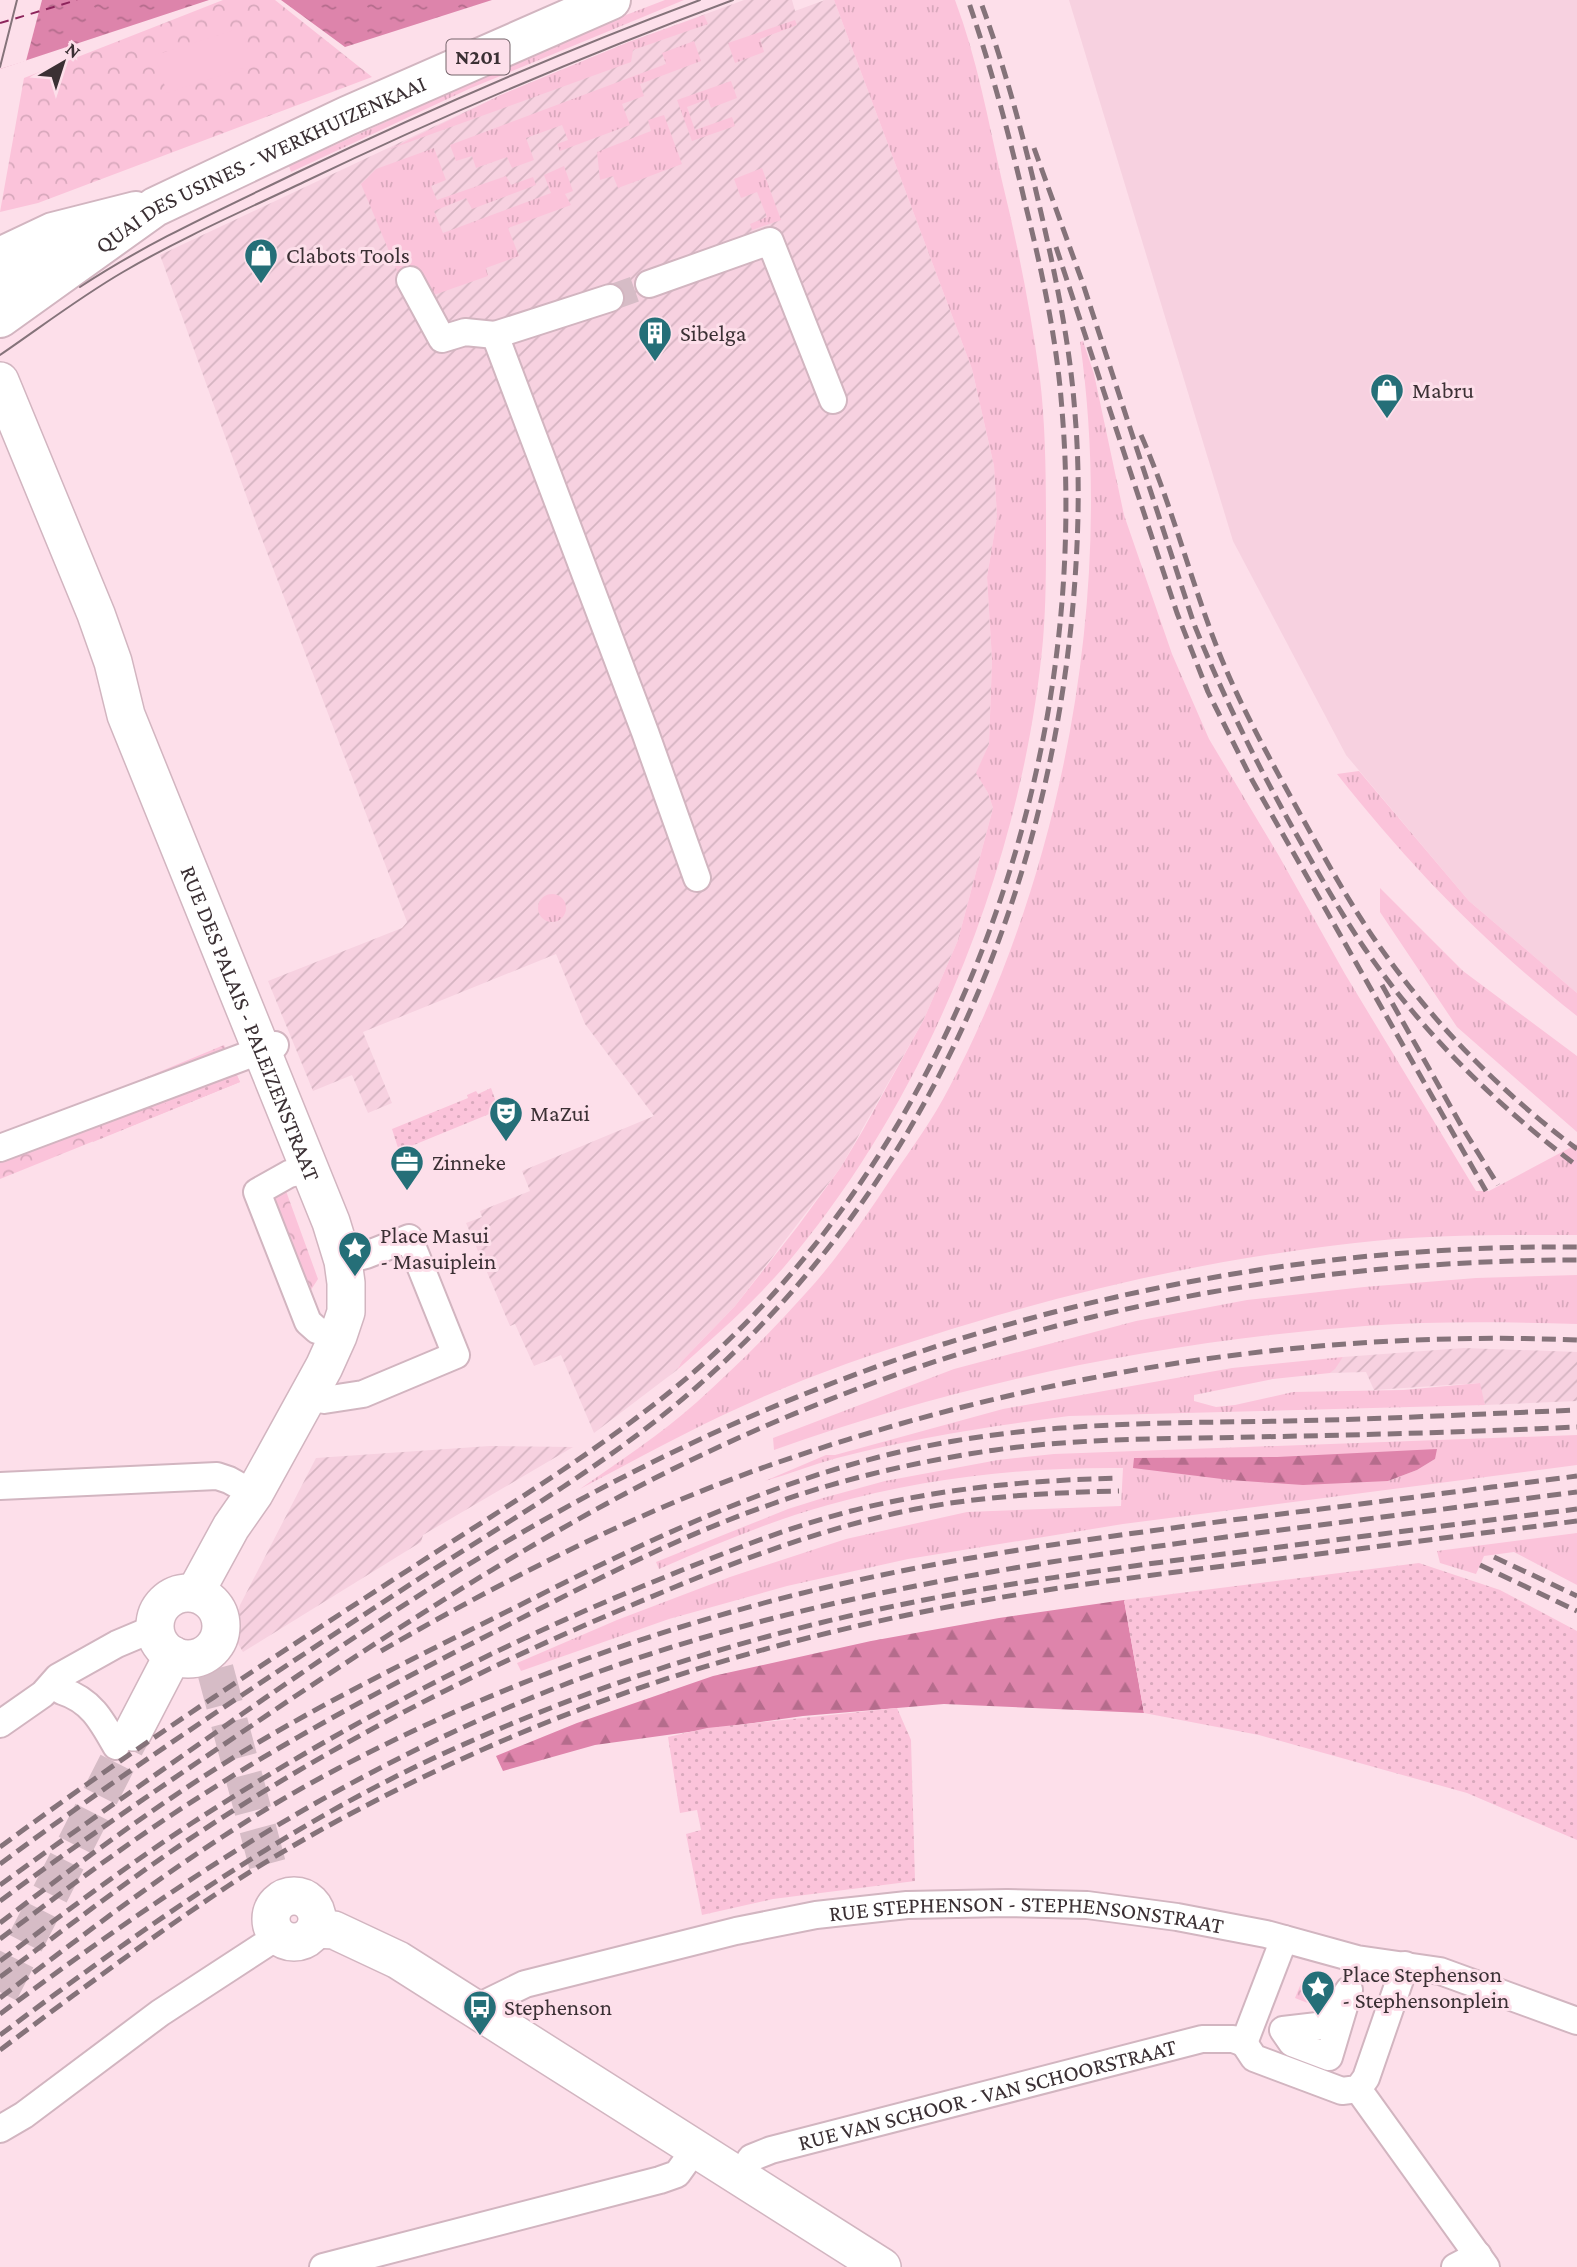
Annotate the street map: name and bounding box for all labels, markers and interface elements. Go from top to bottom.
north arrow [28,28,98,98]
text: N [62,38,85,62]
road number: N201 [447,40,510,74]
street label: QUAI DES USINES - WERKHUIZENKAAI [90,70,430,259]
shop icon: Clabots Tools [242,236,280,285]
place label: Clabots Tools [286,242,410,268]
building icon: Sibelga [636,314,674,363]
place label: Sibelga [680,320,747,346]
shop icon: Mabru [1368,371,1406,420]
place label: Mabru [1412,377,1474,403]
street label: RUE DES PALAIS - PALEIZENSTRAAT [175,862,326,1185]
theatre icon: MaZui [487,1094,525,1143]
place label: MaZui [530,1100,590,1126]
office icon: Zinneke [388,1143,426,1192]
place label: Zinneke [432,1149,506,1175]
place label: Place Masui - Masuiplein [380,1222,496,1274]
place icon: Place Masui - Masuiplein [336,1229,374,1278]
street label: RUE STEPHENSON - STEPHENSONSTRAAT [827,1890,1226,1939]
place label: Place Stephenson - Stephensonplein [1342,1961,1509,2013]
place icon: Place Stephenson - Stephensonplein [1299,1968,1337,2017]
bus stop icon: Stephenson [461,1988,499,2037]
place label: Stephenson [504,1994,612,2020]
street label: RUE VAN SCHOOR - VAN SCHOORSTRAAT [795,2033,1180,2155]

